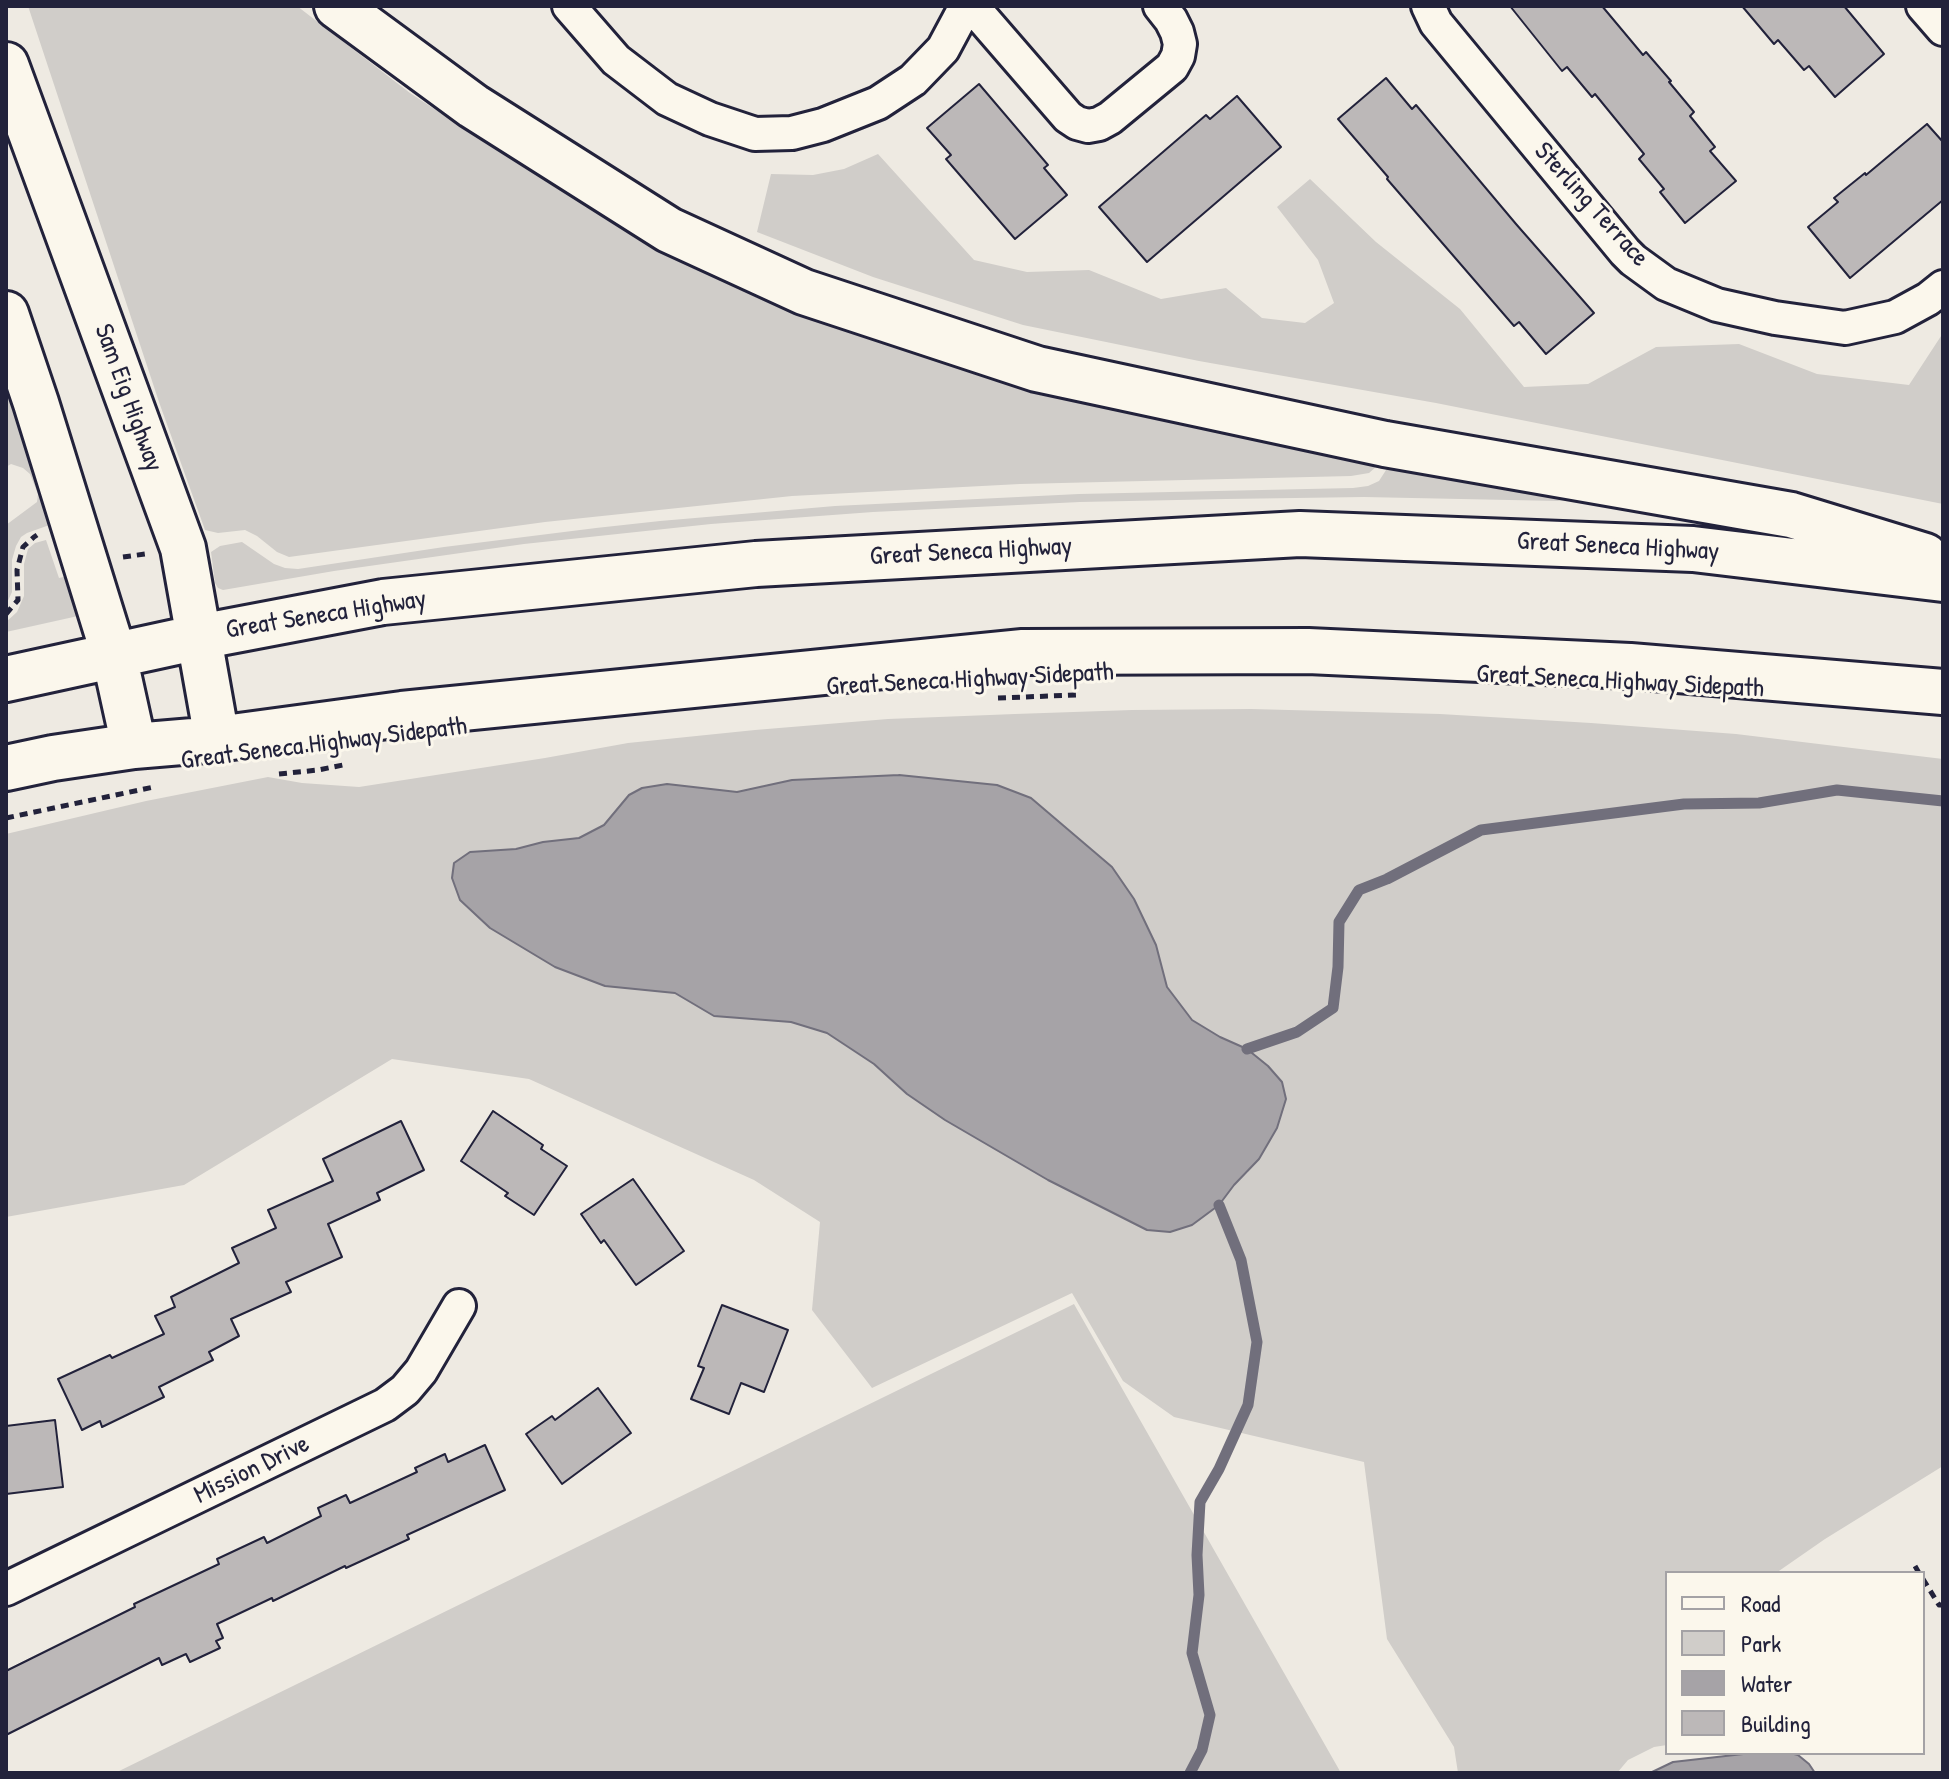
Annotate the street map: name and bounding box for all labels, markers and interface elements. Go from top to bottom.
street label: Sterling Terrace [1527,136,1655,274]
street label: Sam Eig Highway [87,320,169,476]
street label: Great Seneca Highway [1516,526,1720,568]
street label: Great Seneca Highway [869,531,1073,573]
street label: Great Seneca Highway [224,584,428,646]
street label: Great Seneca Highway Sidepath [826,657,1114,703]
street label: Great Seneca Highway Sidepath [1476,659,1764,705]
street label: Great Seneca Highway Sidepath [179,711,469,777]
street label: Mission Drive [189,1429,315,1511]
legend [1665,1571,1925,1755]
text: Road [1741,1587,1780,1619]
text: Park [1741,1627,1781,1659]
text: Water [1741,1667,1792,1699]
text: Building [1741,1707,1811,1739]

